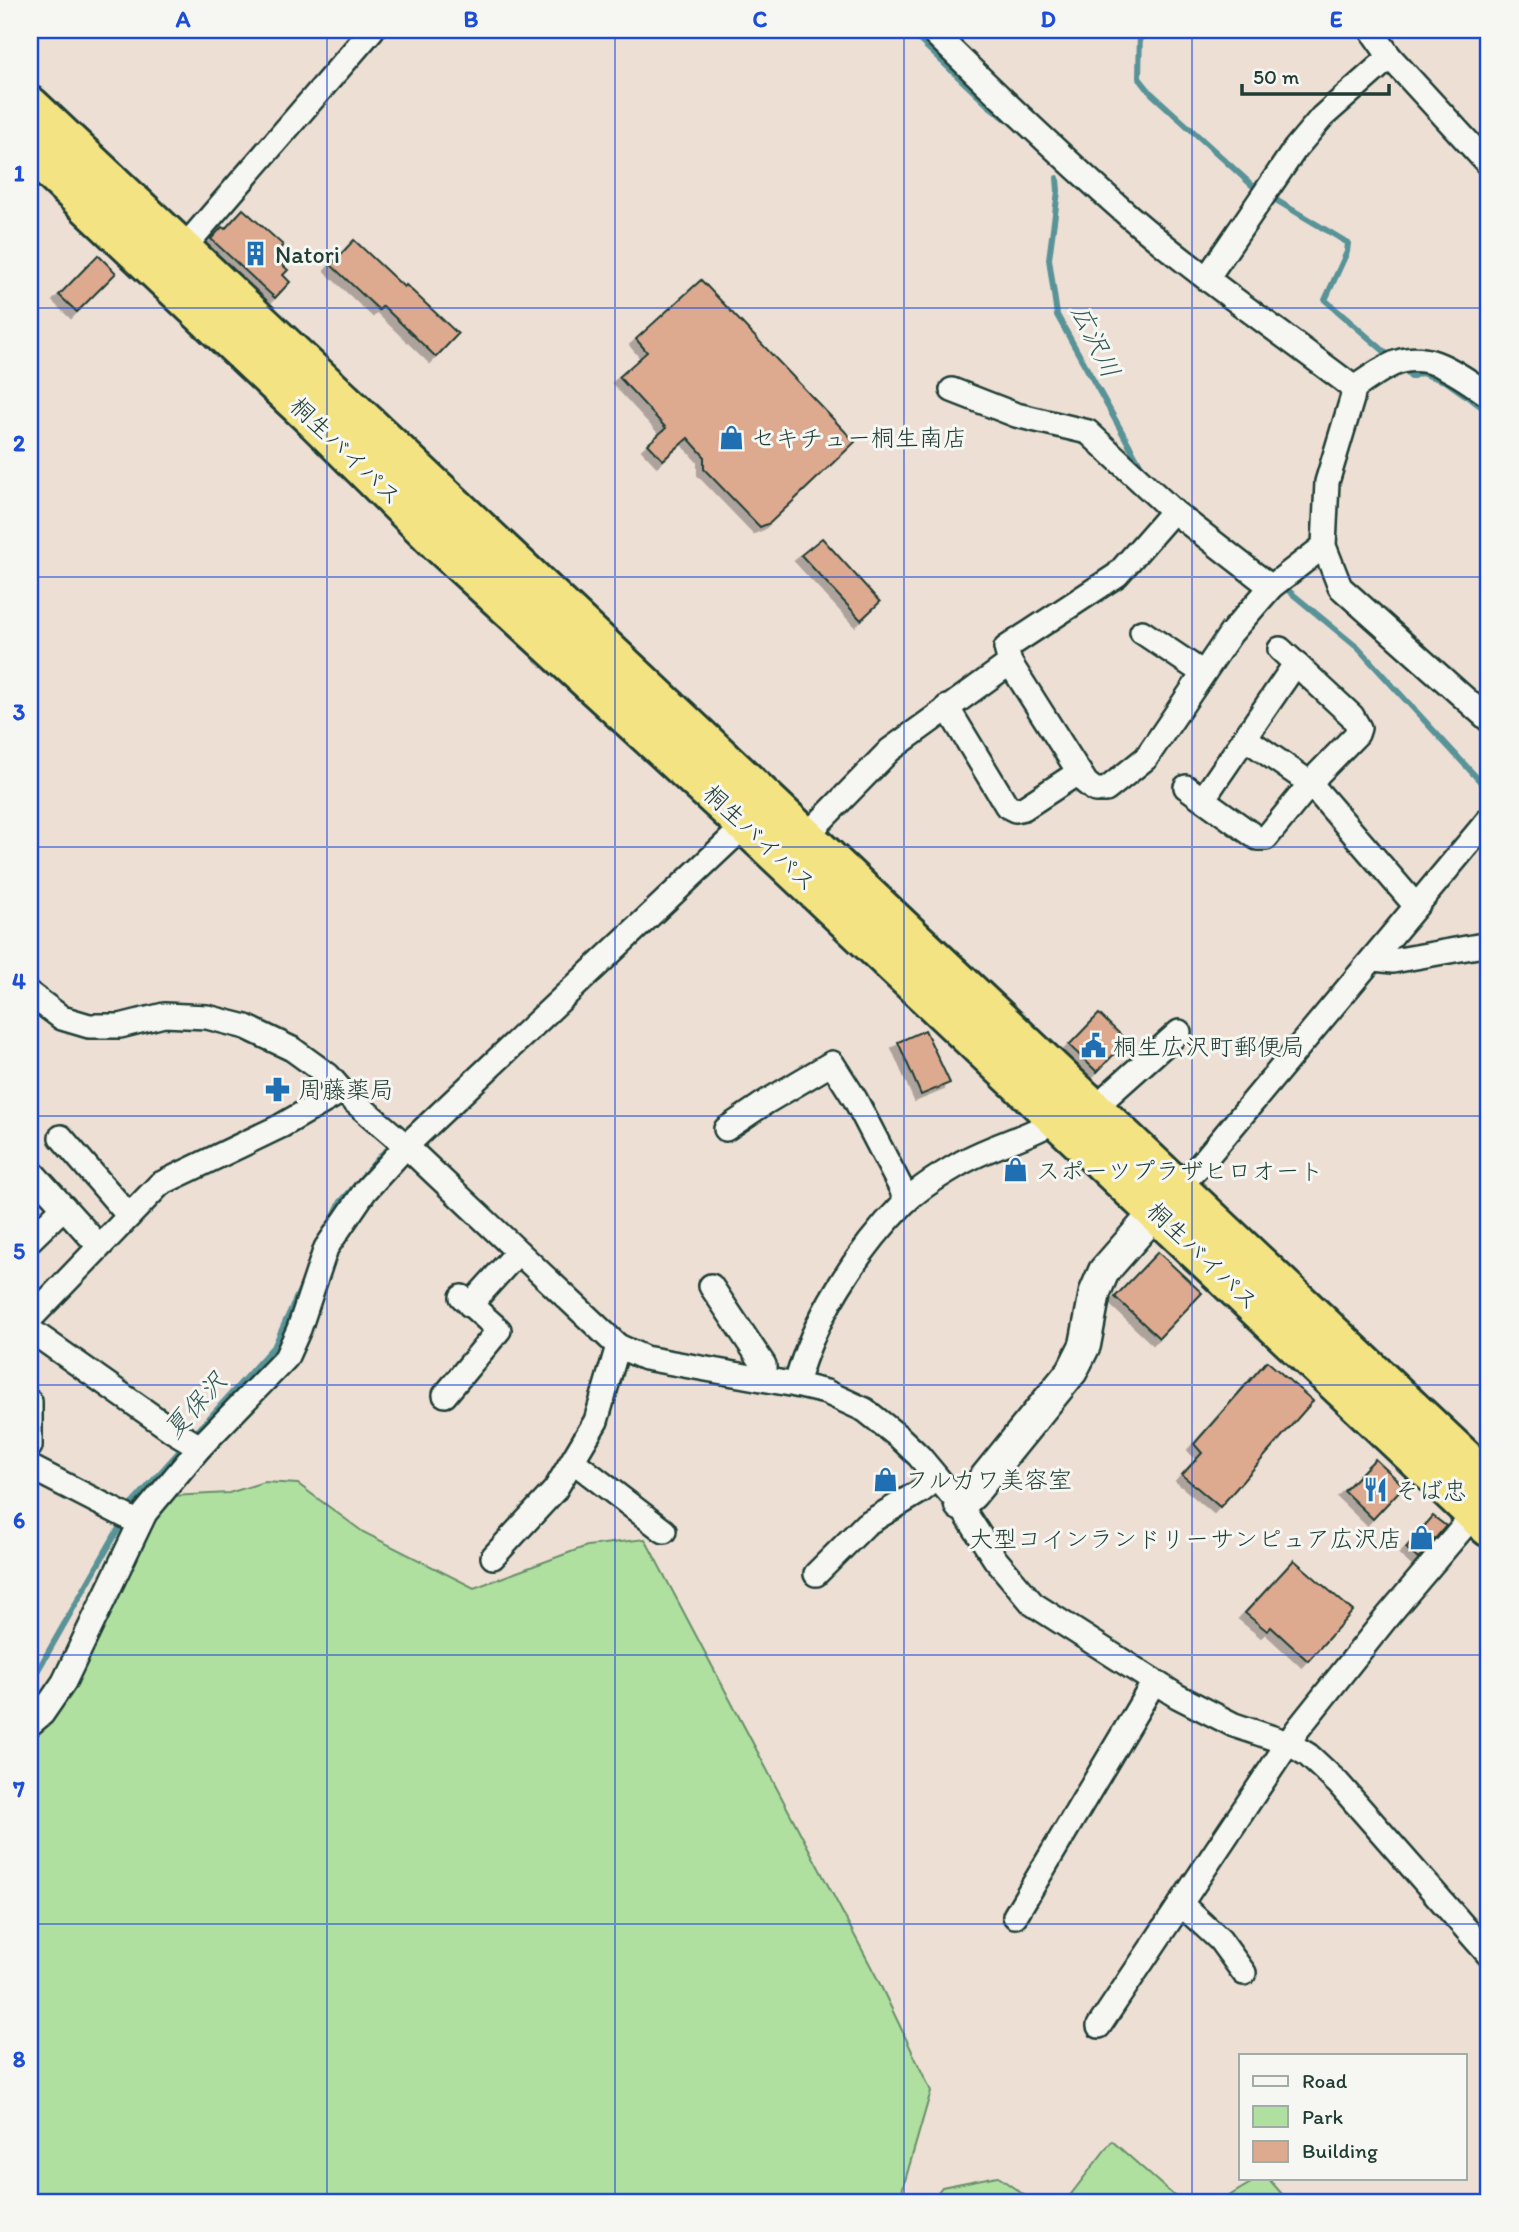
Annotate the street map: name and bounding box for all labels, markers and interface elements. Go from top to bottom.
text: A [175,5,191,33]
text: B [464,5,479,33]
text: C [753,5,768,33]
text: D [1040,5,1056,33]
text: E [1330,5,1343,33]
scale bar [1242,52,1390,96]
text: 50 m [1253,64,1300,89]
text: 1 [14,159,25,187]
building icon: Natori [241,240,269,268]
place label: Natori [275,240,340,269]
water label: 広沢川 [1065,299,1127,383]
street label: 桐生バイパス [284,391,408,511]
shop icon: セキチュー桐生南店 [717,423,745,451]
place label: セキチュー桐生南店 [751,423,967,452]
text: 2 [13,429,26,457]
text: 3 [13,698,26,726]
street label: 桐生バイパス [698,778,822,898]
text: 4 [12,967,26,995]
public building icon: 桐生広沢町郵便局 [1079,1032,1107,1060]
place label: 桐生広沢町郵便局 [1113,1032,1305,1061]
pharmacy icon: 周藤薬局 [264,1075,292,1103]
place label: 周藤薬局 [298,1075,394,1104]
shop icon: スポーツプラザヒロオート [1002,1156,1030,1184]
place label: スポーツプラザヒロオート [1036,1156,1324,1185]
street label: 桐生バイパス [1141,1196,1265,1316]
text: 5 [13,1237,25,1265]
water label: 夏保沢 [157,1365,234,1445]
shop icon: フルカワ美容室 [871,1465,899,1493]
place label: フルカワ美容室 [905,1465,1072,1494]
restaurant icon: そば忠 [1361,1476,1389,1504]
place label: そば忠 [1395,1476,1467,1505]
text: 6 [13,1506,25,1534]
place label: 大型コインランドリーサンピュア広沢店 [969,1524,1402,1553]
shop icon: 大型コインランドリーサンピュア広沢店 [1408,1524,1436,1552]
text: 7 [12,1775,25,1803]
text: 8 [13,2045,26,2073]
legend [1239,2054,1466,2180]
text: Road [1302,2068,1348,2093]
text: Park [1302,2104,1344,2129]
text: Building [1302,2138,1378,2163]

